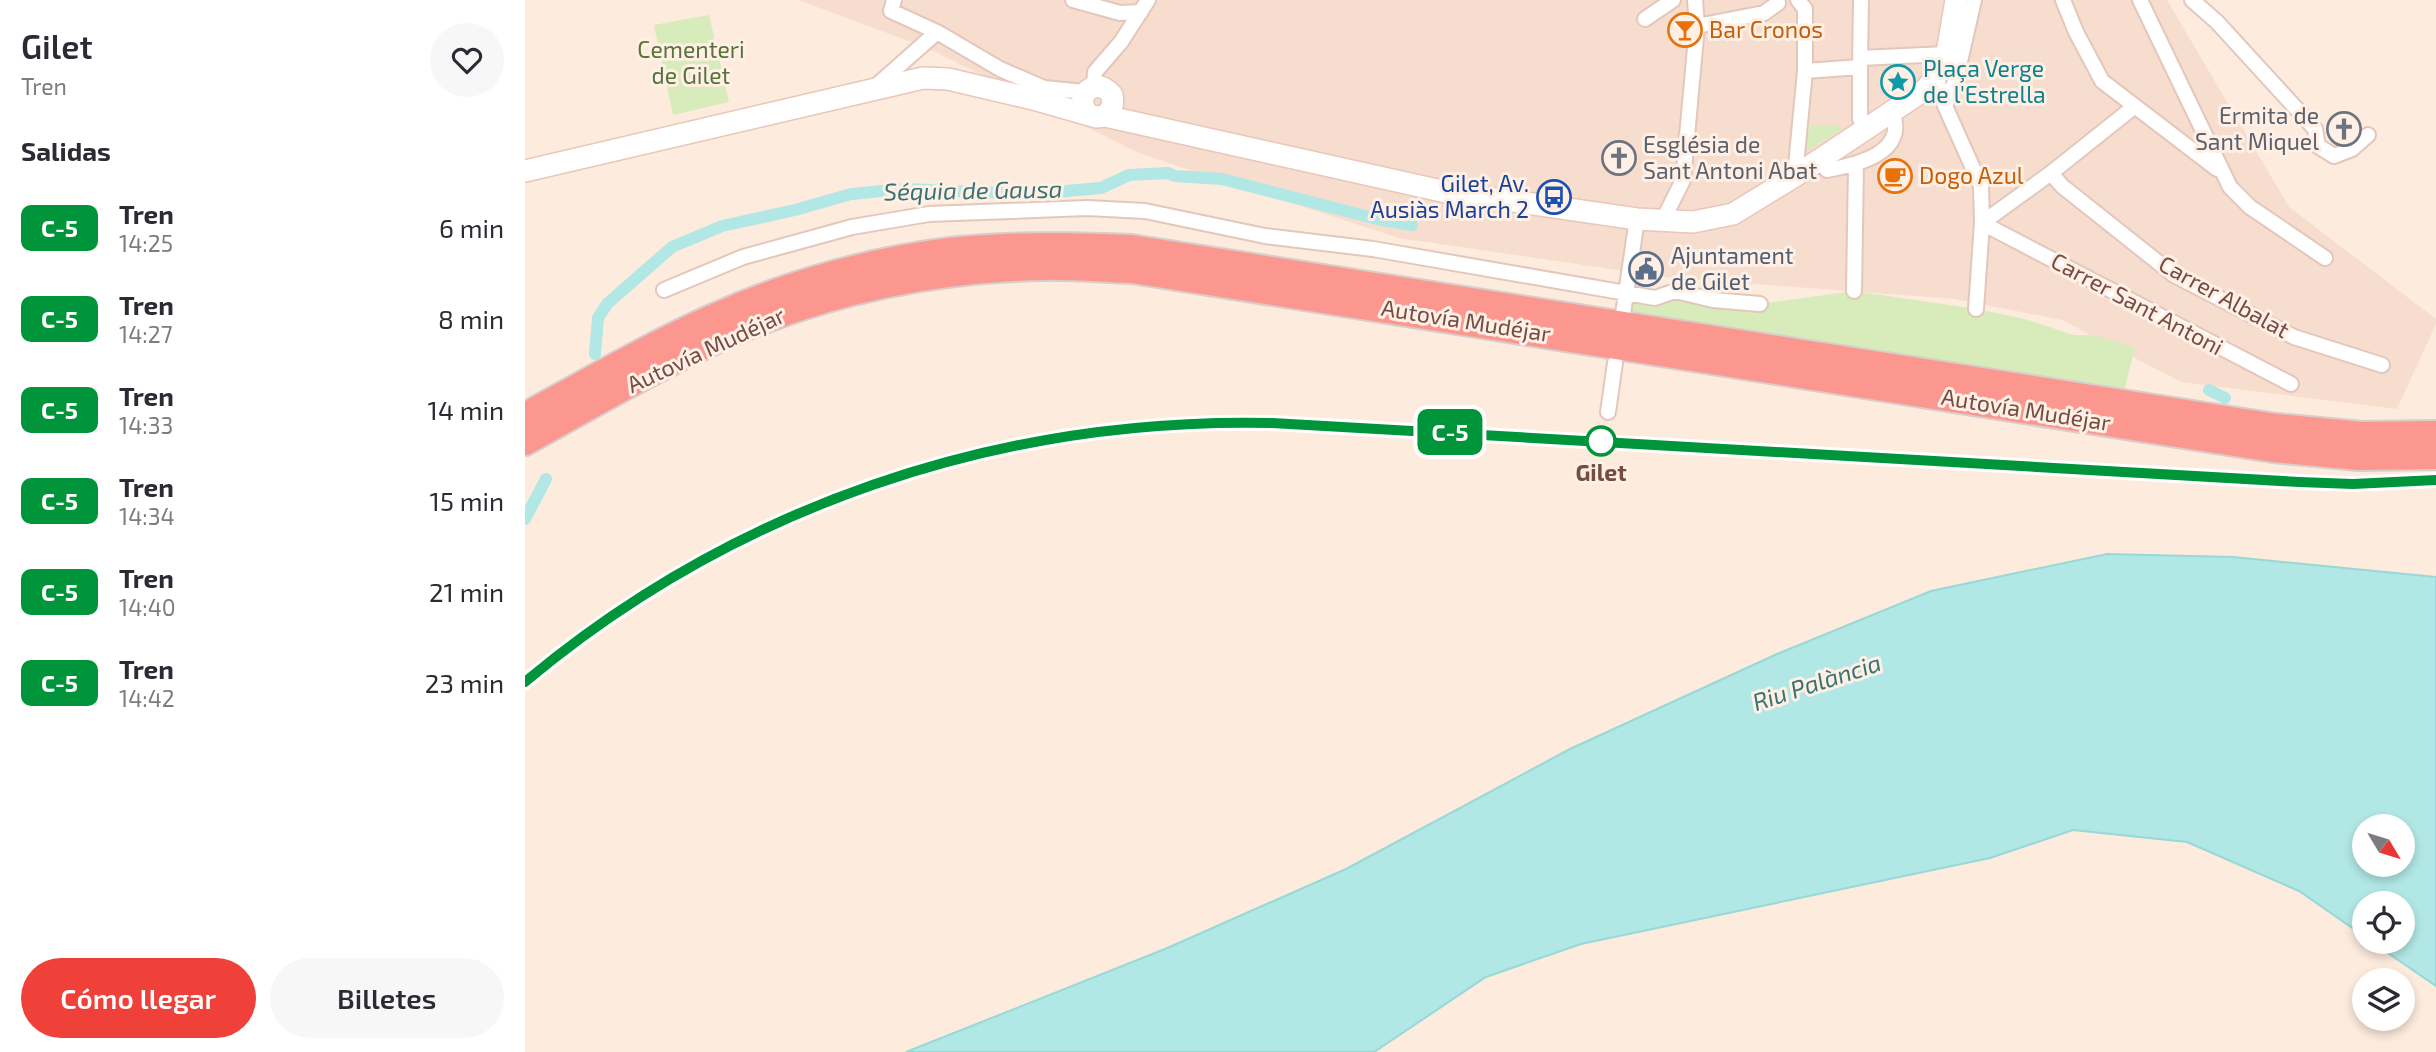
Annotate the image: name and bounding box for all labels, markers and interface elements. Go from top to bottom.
bar icon: Bar Cronos [1666,11,1704,49]
place label: Bar Cronos [1709,15,1823,43]
button: heart [430,23,504,97]
text: Gilet [21,26,93,66]
park label: Cementeri de Gilet [637,35,745,89]
place label: Plaça Verge de l'Estrella [1923,54,2046,108]
place icon: Plaça Verge de l'Estrella [1879,63,1917,101]
text: Tren [21,72,67,100]
place label: Ermita de Sant Miquel [2195,101,2319,155]
church icon: Ermita de Sant Miquel [2325,110,2363,148]
place label: Església de Sant Antoni Abat [1643,130,1817,184]
text: Salidas [21,135,111,166]
church icon: Església de Sant Antoni Abat [1600,139,1638,177]
cafe icon: Dogo Azul [1876,157,1914,195]
place label: Dogo Azul [1919,161,2024,189]
place label: Gilet, Av. Ausiàs March 2 [1370,169,1529,223]
water label: Séquia de Gausa [883,173,1063,206]
bus stop icon: Gilet, Av. Ausiàs March 2 [1535,178,1573,216]
text: Tren [119,198,174,229]
text: 6 min [439,212,504,243]
text: C-5 [41,213,78,242]
text: 14:25 [119,229,173,257]
place label: Ajuntament de Gilet [1671,241,1794,295]
street label: Carrer Sant Antoni [2047,246,2228,360]
street label: Carrer Albalat [2154,249,2295,344]
public building icon: Ajuntament de Gilet [1627,250,1665,288]
text: Tren [119,289,174,320]
street label: Autovía Mudéjar [1379,293,1553,347]
street label: Autovía Mudéjar [622,300,789,398]
text: 8 min [438,303,504,334]
text: C-5 [41,304,78,333]
text: 14:27 [119,320,172,348]
text: Tren [119,380,174,411]
street label: Autovía Mudéjar [1939,382,2113,436]
text: 14 min [428,394,504,425]
text: C-5 [41,395,78,424]
line badge: C-5 [1410,409,1490,455]
text: 14:33 [119,411,173,439]
text: C-5 [1431,417,1469,446]
marker: Gilet [1586,426,1616,456]
place label: Gilet [1575,458,1627,486]
text: Tren [119,471,174,502]
text: 15 min [430,485,504,516]
text: C-5 [41,486,78,515]
text: 14:34 [119,502,175,530]
text: Tren [119,562,174,593]
text: 21 min [429,576,504,607]
text: C-5 [41,577,78,606]
text: 14:40 [119,593,176,621]
water label: Riu Palància [1749,647,1884,716]
text: Tren [119,653,174,684]
text: 23 min [425,667,504,698]
text: C-5 [41,668,78,697]
text: 14:42 [119,684,175,712]
north arrow [2352,814,2415,877]
map controls [2352,814,2415,1031]
button: locate [2352,891,2415,954]
button: Cómo llegar [21,958,256,1038]
button: Billetes [270,958,504,1038]
button: layers [2352,968,2415,1031]

